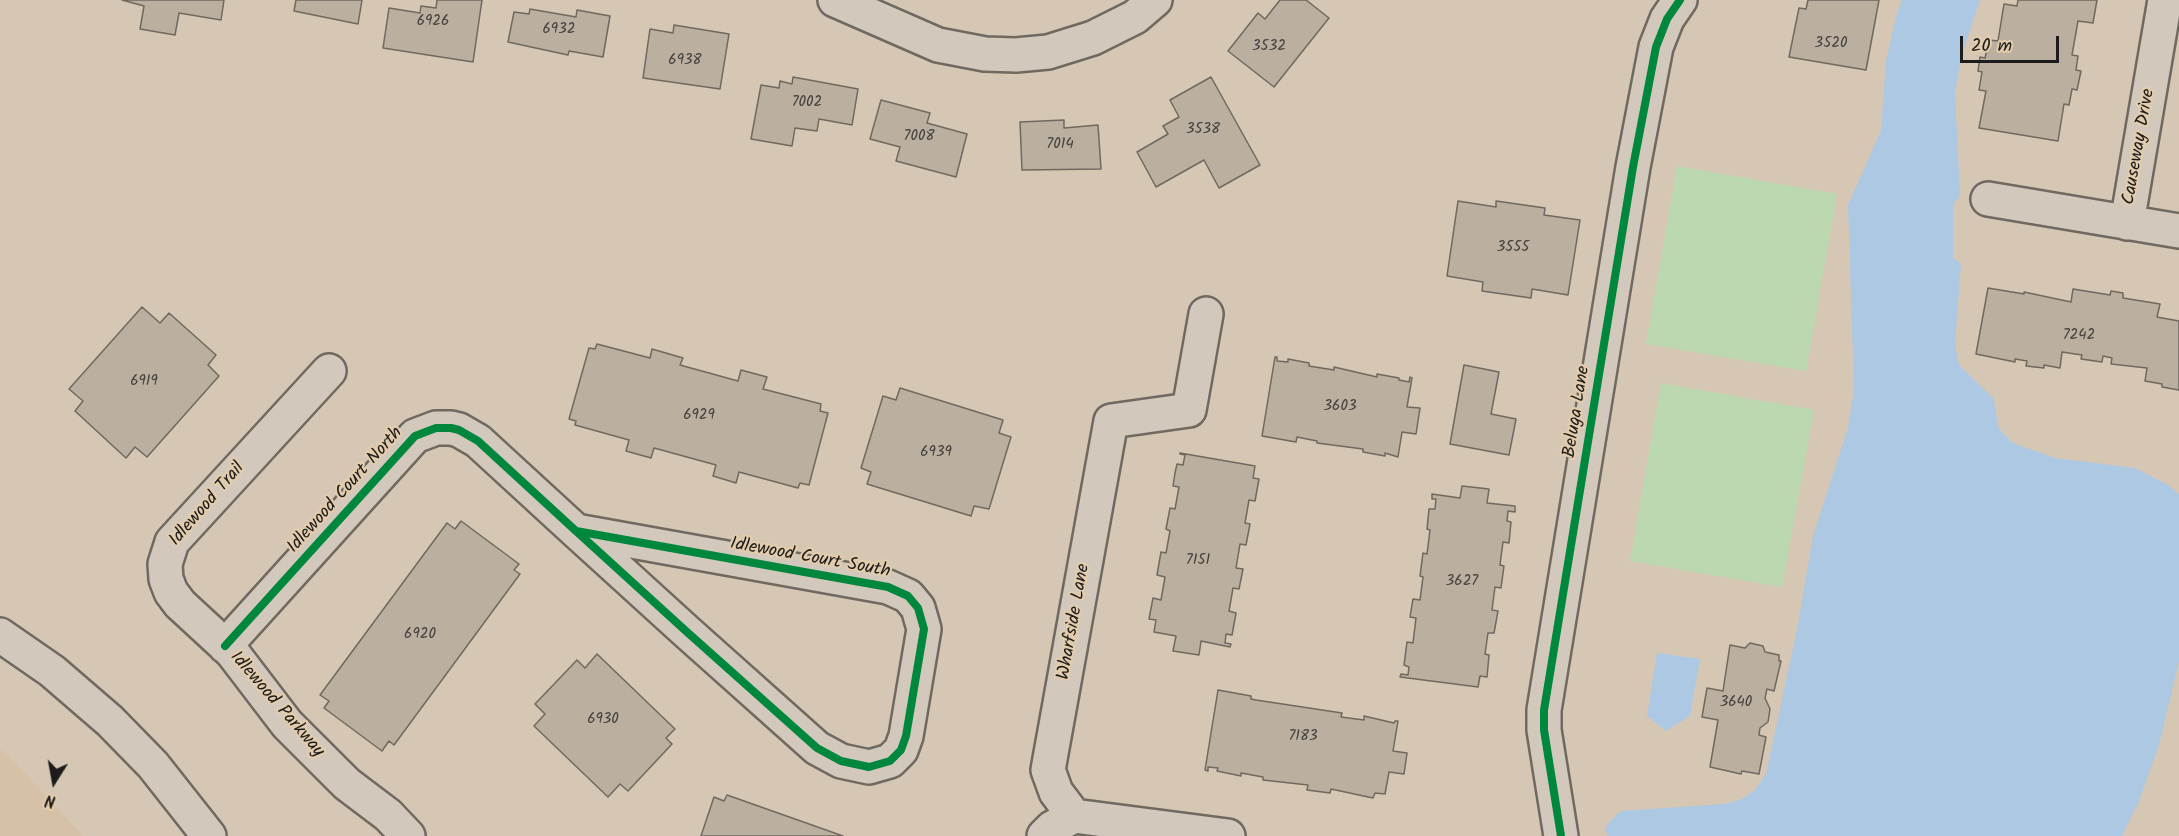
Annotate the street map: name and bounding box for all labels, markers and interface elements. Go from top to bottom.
house number: 6926 [417,13,449,31]
house number: 6932 [543,21,575,39]
scale bar [1963,24,2062,62]
text: 20 m [1971,32,2012,61]
house number: 3520 [1815,35,1847,53]
house number: 3532 [1252,38,1286,56]
house number: 6938 [668,52,702,70]
street label: Causeway Drive [2119,87,2161,207]
house number: 7002 [792,94,822,112]
house number: 3538 [1186,121,1220,139]
house number: 7008 [904,128,934,146]
house number: 7014 [1046,136,1074,154]
house number: 3555 [1497,239,1529,257]
house number: 7242 [2063,327,2095,345]
street label: Beluga Lane [1560,364,1596,460]
house number: 6919 [130,373,158,391]
house number: 3603 [1324,398,1356,416]
house number: 6929 [683,407,715,425]
street label: Idlewood Court North [284,423,408,559]
house number: 6939 [920,444,952,462]
street label: Idlewood Trail [166,459,250,551]
street label: Idlewood Court South [728,534,892,584]
house number: 7151 [1186,552,1210,570]
street label: Wharfside Lane [1054,562,1096,682]
house number: 3627 [1446,573,1478,591]
house number: 6920 [404,626,436,644]
street label: Idlewood Parkway [224,648,328,762]
house number: 3640 [1720,694,1752,712]
house number: 6930 [587,711,619,729]
house number: 7183 [1288,728,1318,746]
north arrow [24,752,84,812]
text: N [43,787,58,813]

